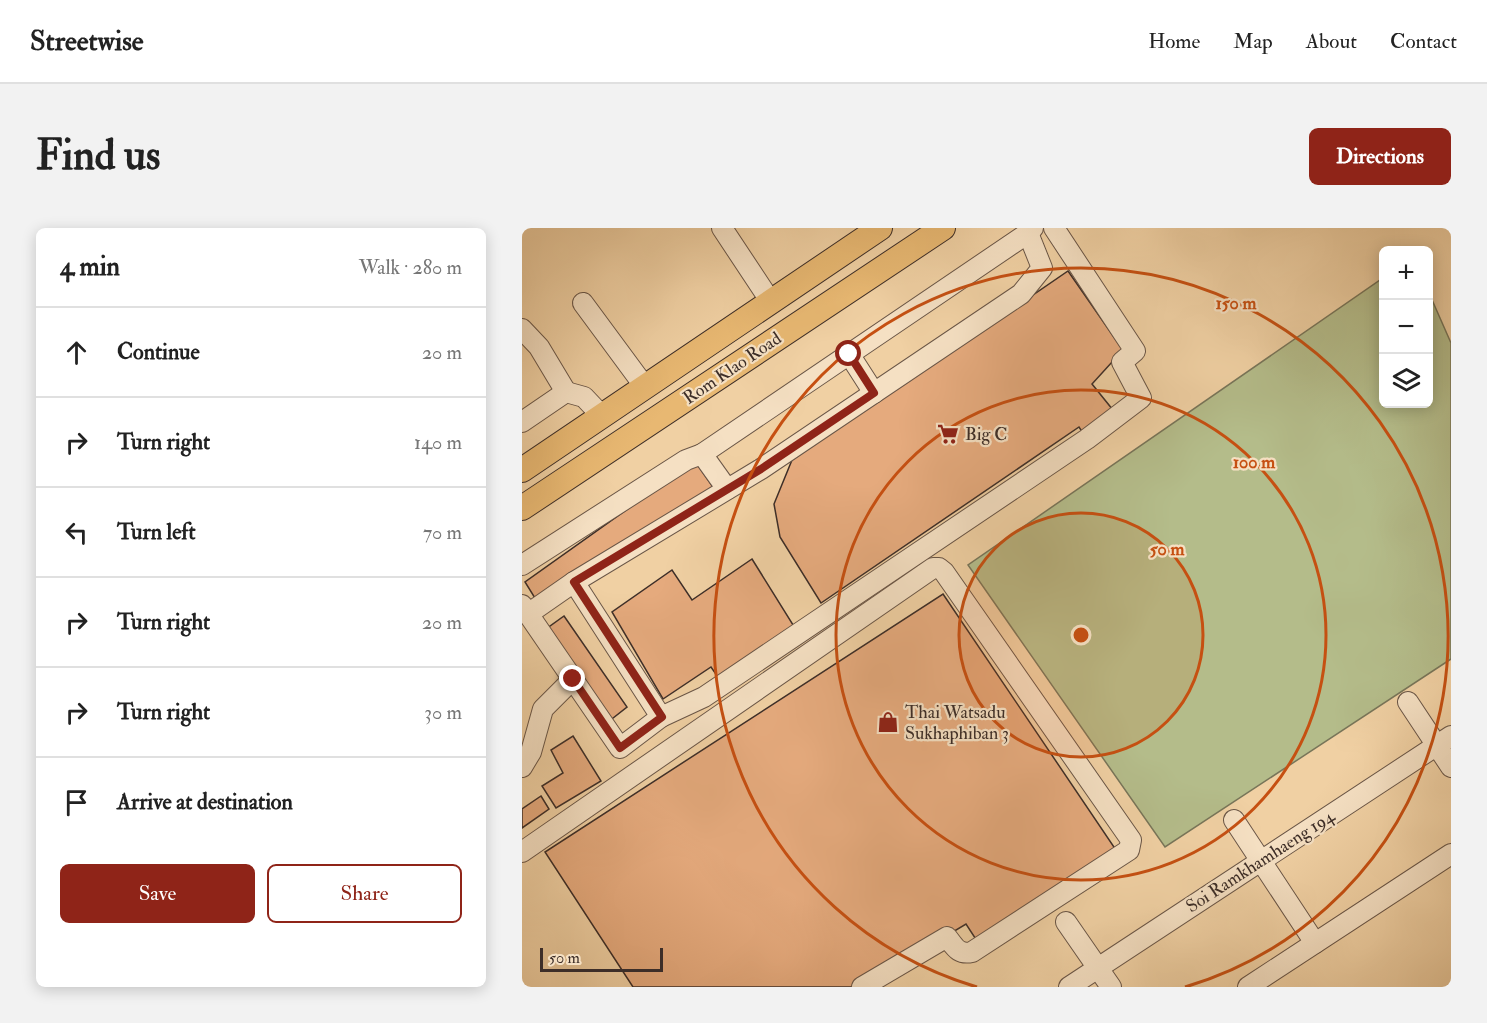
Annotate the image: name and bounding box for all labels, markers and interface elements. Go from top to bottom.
text: Streetwise [30,24,144,59]
text: Home [1148,28,1200,55]
text: Map [1233,28,1273,55]
text: About [1306,28,1357,55]
text: Contact [1390,28,1457,55]
button: Directions [1309,128,1451,185]
text: Find us [36,130,160,182]
map controls [1379,246,1433,408]
button: + [1379,246,1433,300]
text: 4 min [60,251,120,283]
text: Walk · 280 m [359,255,462,280]
text: 150 m [1215,292,1258,315]
button: − [1379,300,1433,354]
street label: Rom Klao Road [679,327,786,410]
icon: ahead [60,336,93,369]
text: Continue [117,338,200,366]
text: 20 m [422,340,462,365]
route start [835,340,861,366]
button: layers [1379,354,1433,408]
supermarket icon: Big C [936,422,960,446]
place label: Big C [965,423,1007,446]
icon: right [60,426,93,459]
text: Turn right [117,428,210,456]
text: 140 m [414,430,462,455]
text: 100 m [1233,451,1276,474]
icon: left [60,516,93,549]
text: Turn left [117,518,196,546]
text: 70 m [423,520,462,545]
text: 50 m [1150,538,1185,561]
icon: right [60,606,93,639]
text: Turn right [117,608,210,636]
text: 20 m [422,610,462,635]
centre of rings [1071,625,1091,645]
route end [559,665,585,691]
icon: right [60,696,93,729]
text: Turn right [117,698,210,726]
text: 30 m [424,700,462,725]
place label: Thai Watsadu Sukhaphiban 3 [905,701,1009,745]
shop icon: Thai Watsadu Sukhaphiban 3 [876,710,900,734]
icon: arrive [60,786,93,819]
text: Arrive at destination [117,788,293,816]
street label: Soi Ramkhamhaeng 194 [1182,804,1340,918]
button: Save [60,864,255,923]
button: Share [267,864,462,923]
scale bar [540,945,663,972]
text: 50 m [549,948,580,968]

